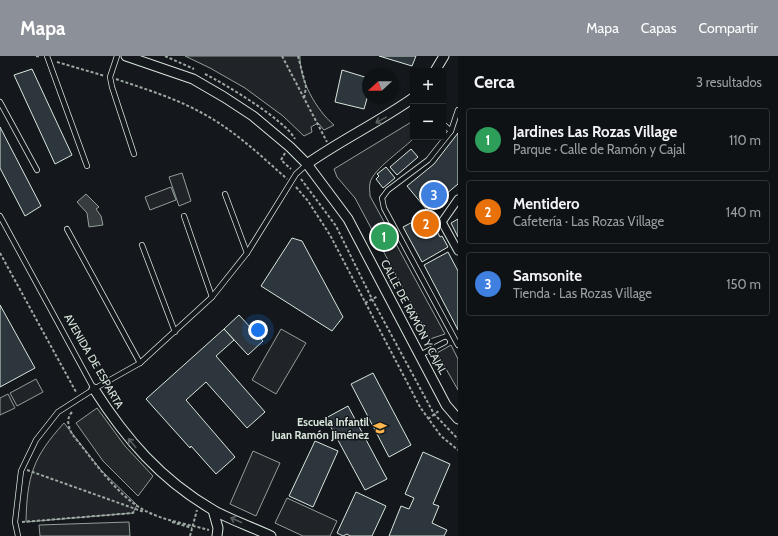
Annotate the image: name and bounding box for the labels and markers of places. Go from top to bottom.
pin: 3 [421,180,447,210]
pin: 2 [413,209,439,239]
pin: 1 [371,222,397,252]
place label: Escuela Infantil Juan Ramón Jiménez [270,415,370,442]
school or university icon: Escuela Infantil Juan Ramón Jiménez [372,420,388,436]

